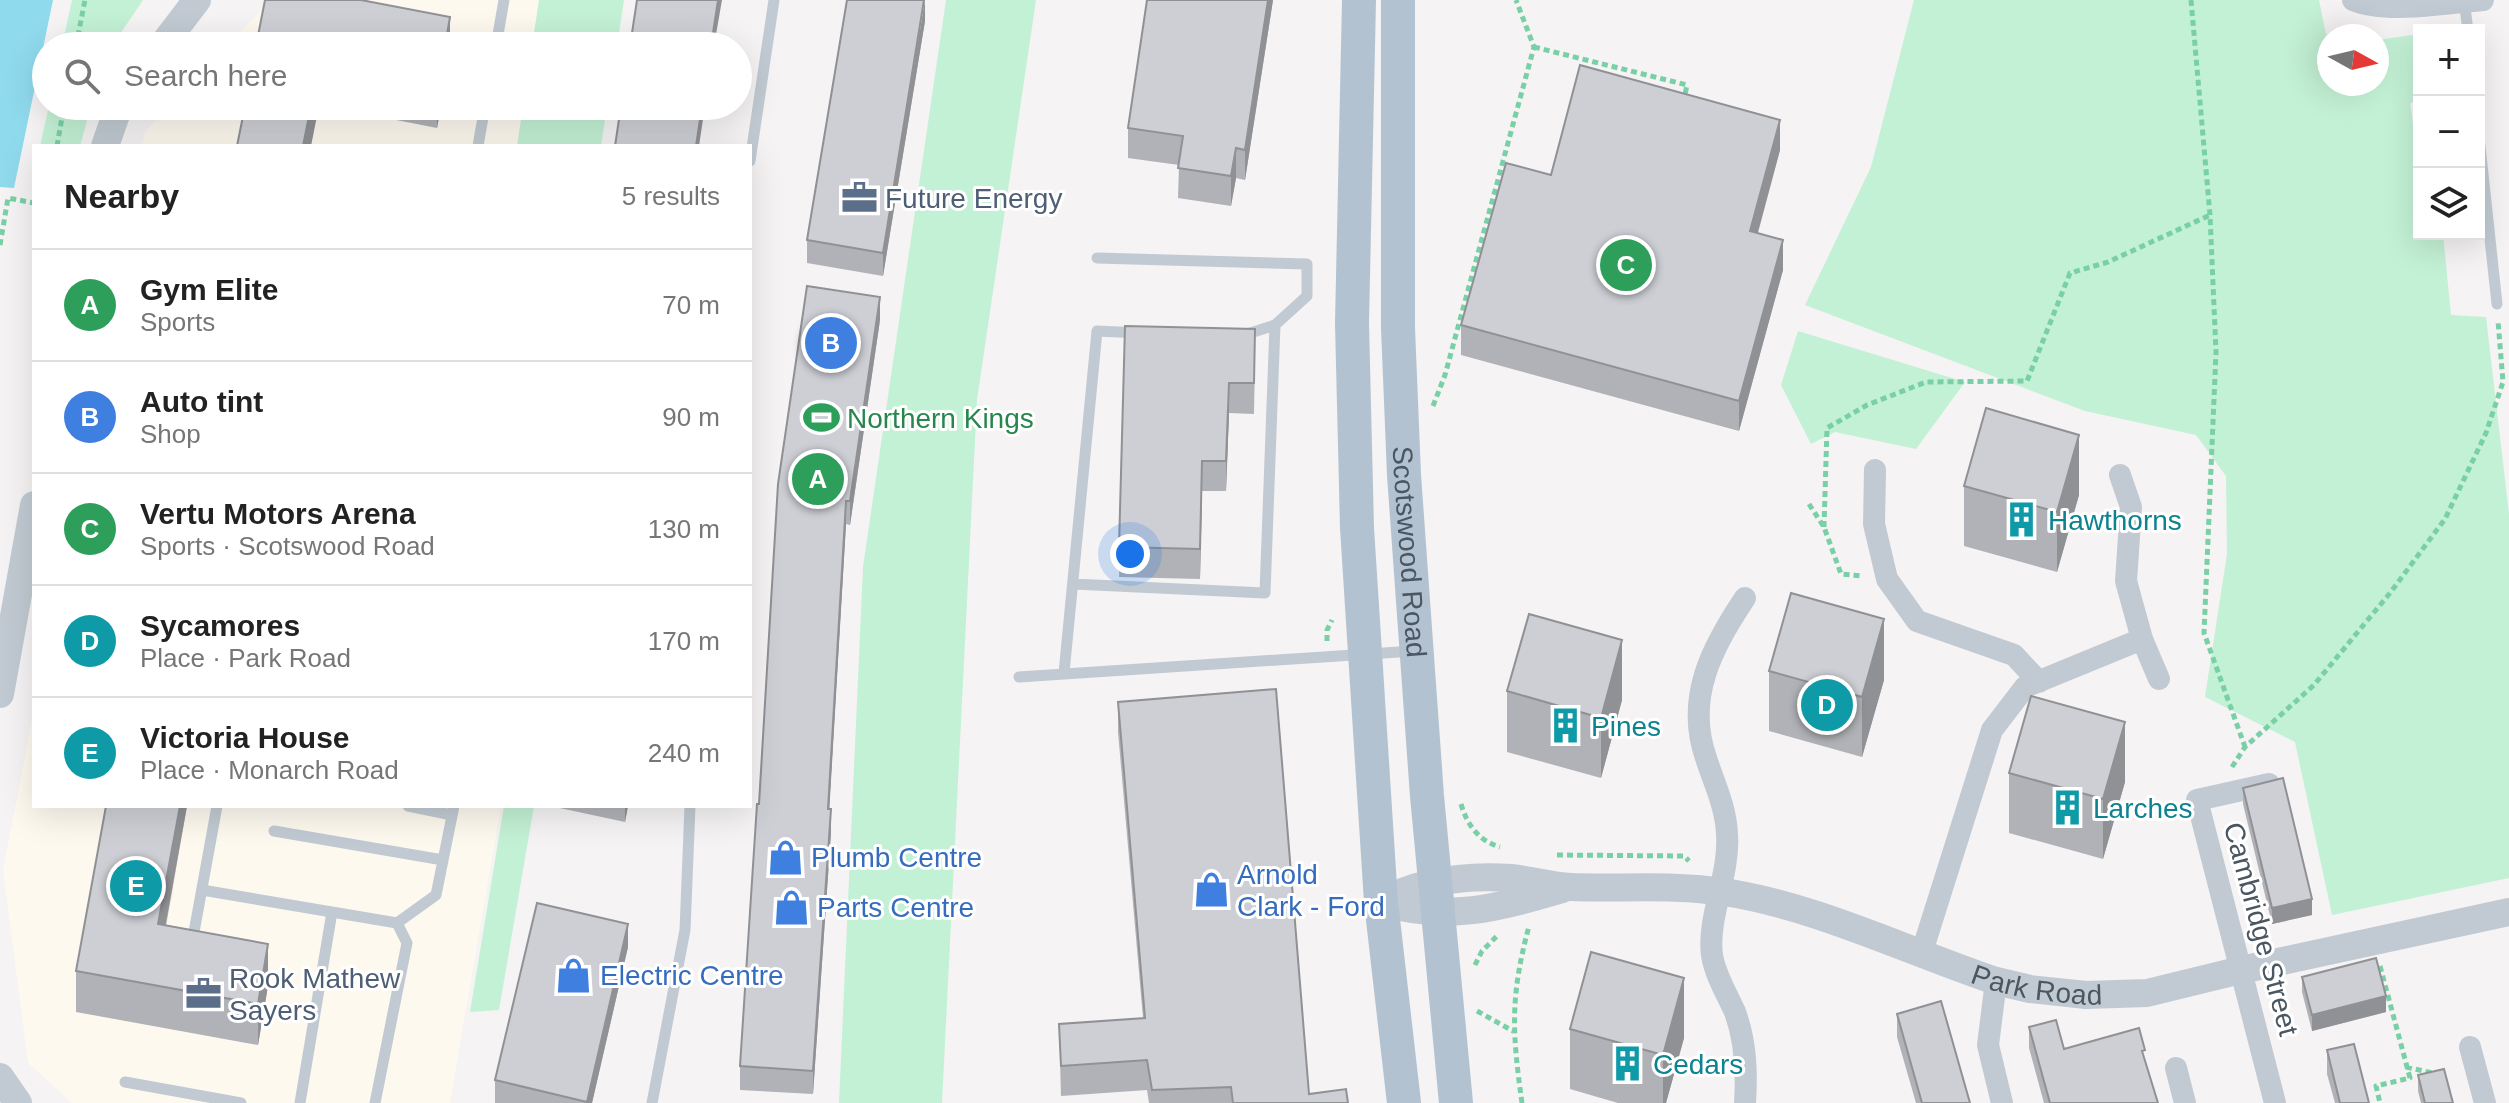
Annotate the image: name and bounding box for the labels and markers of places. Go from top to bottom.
office icon: Future Energy [840,179,878,217]
place label: Future Energy [885,183,1062,214]
pin: C [1600,235,1652,295]
pin: B [805,313,857,373]
sports icon: Northern Kings [802,399,840,437]
place label: Northern Kings [847,403,1034,434]
pin: A [792,449,844,509]
building icon: Hawthorns [2003,501,2041,539]
place label: Hawthorns [2048,505,2182,536]
pin: D [1801,675,1853,735]
building icon: Pines [1546,707,1584,745]
place label: Pines [1591,711,1661,742]
building icon: Larches [2048,789,2086,827]
place label: Larches [2093,793,2193,824]
shop icon: Plumb Centre [766,838,804,876]
place label: Plumb Centre [811,842,982,873]
pin: E [110,856,162,916]
place label: Arnold Clark - Ford [1237,859,1385,922]
shop icon: Arnold Clark - Ford [1192,871,1230,909]
shop icon: Parts Centre [772,888,810,926]
place label: Parts Centre [817,892,974,923]
shop icon: Electric Centre [555,956,593,994]
place label: Electric Centre [600,960,784,991]
place label: Rook Mathew Sayers [229,963,401,1026]
office icon: Rook Mathew Sayers [184,975,222,1013]
building icon: Cedars [1608,1045,1646,1083]
place label: Cedars [1653,1049,1743,1080]

